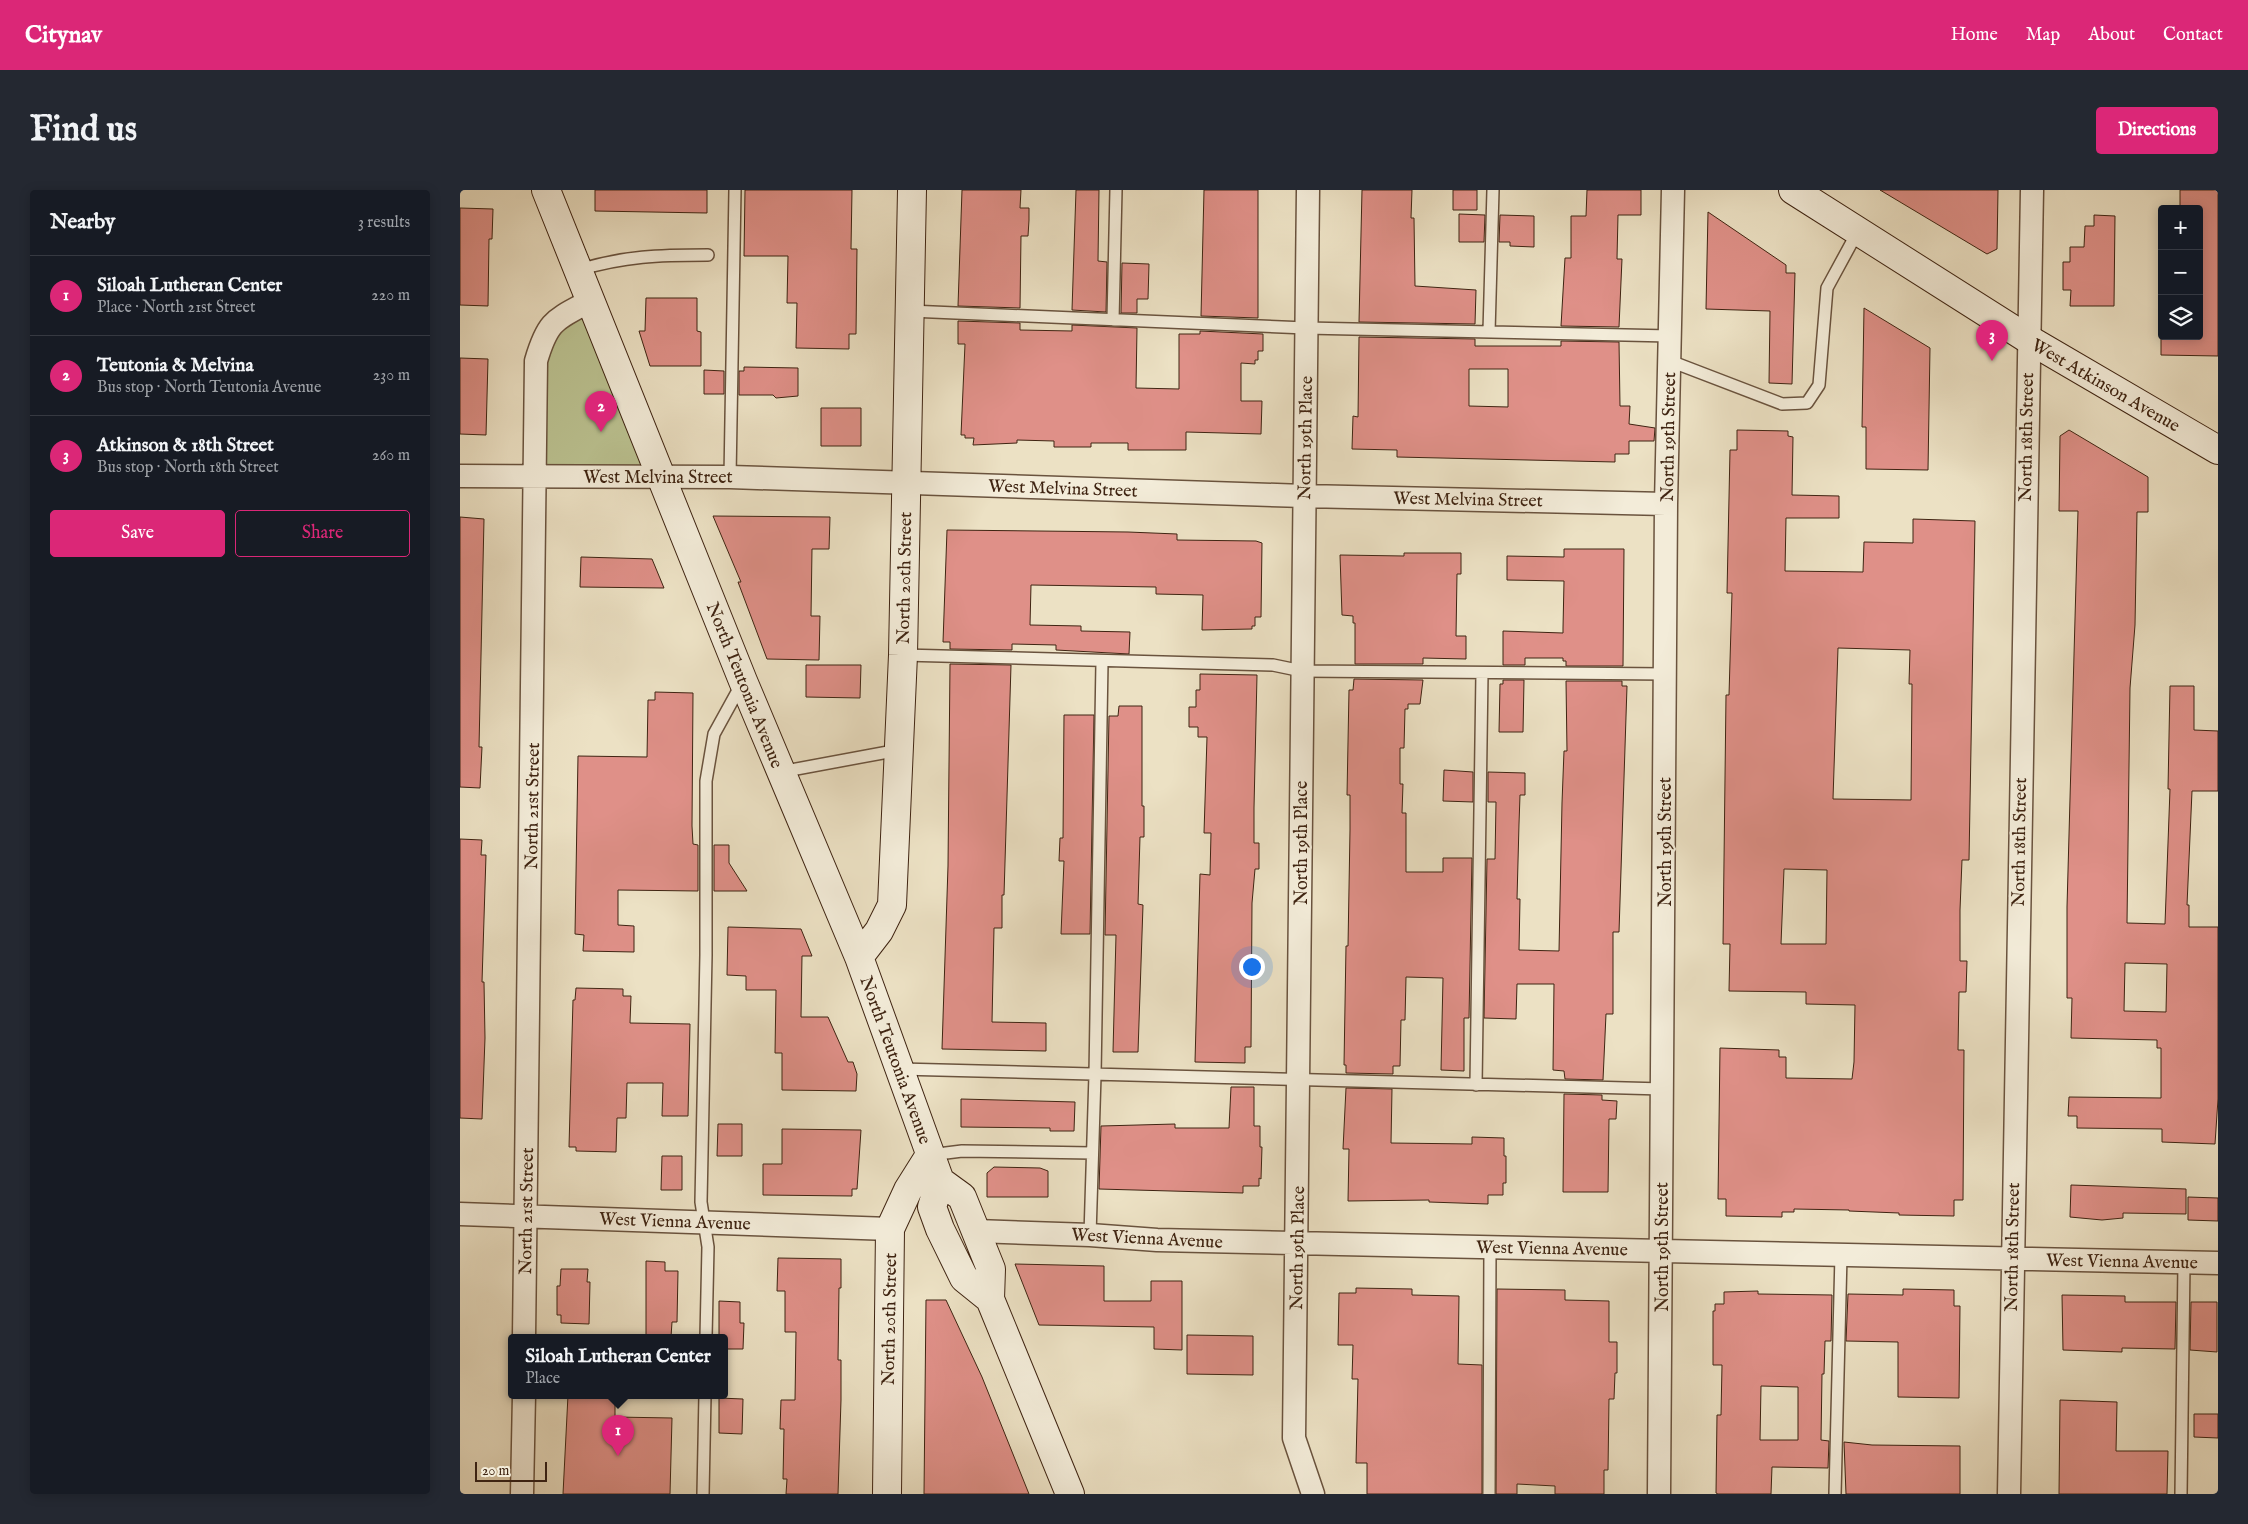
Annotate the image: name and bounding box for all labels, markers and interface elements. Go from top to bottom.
text: Citynav [25,20,102,51]
text: Home [1951,24,1998,47]
text: Map [2026,24,2060,47]
text: About [2088,24,2135,47]
text: Contact [2163,24,2223,47]
button: Directions [2096,107,2218,154]
text: Find us [30,108,137,153]
map controls [2158,205,2203,340]
button: + [2158,205,2203,250]
text: Nearby [50,209,115,236]
text: 3 results [358,213,410,233]
button: − [2158,250,2203,295]
text: Siloah Lutheran Center [97,274,282,298]
text: 1 [63,286,69,306]
text: 220 m [371,286,410,306]
button: layers [2158,295,2203,340]
text: Place · North 21st Street [97,298,255,318]
pin: 3 [1976,320,2008,361]
street label: West Atkinson Avenue [2027,334,2184,438]
text: Teutonia & Melvina [97,354,254,378]
text: 2 [62,366,70,386]
text: 230 m [373,366,410,386]
street label: North 19th Street [1657,372,1682,502]
street label: North 18th Street [2015,372,2040,502]
street label: North 19th Place [1294,376,1319,500]
text: Bus stop · North Teutonia Avenue [97,378,321,398]
pin: 2 [585,391,617,432]
text: Atkinson & 18th Street [97,434,274,458]
text: 3 [63,446,69,466]
text: 260 m [372,446,410,466]
text: Bus stop · North 18th Street [97,458,279,478]
street label: West Melvina Street [583,467,733,490]
street label: West Melvina Street [988,475,1138,504]
street label: West Melvina Street [1393,488,1543,513]
button: Save [50,510,225,557]
button: Share [235,510,410,557]
street label: North 20th Street [893,511,918,645]
street label: North Teutonia Avenue [700,599,787,772]
street label: North 21st Street [521,742,546,870]
street label: North 19th Street [1655,777,1678,907]
street label: North 18th Street [2008,777,2033,907]
street label: North 19th Place [1291,781,1314,905]
your location [1239,954,1265,980]
street label: North Teutonia Avenue [854,973,936,1148]
street label: North 21st Street [515,1147,540,1275]
street label: North 19th Street [1652,1182,1675,1312]
street label: North 18th Street [2001,1182,2026,1312]
street label: North 19th Place [1286,1186,1311,1310]
street label: West Vienna Avenue [599,1208,751,1237]
street label: West Vienna Avenue [1071,1224,1223,1255]
street label: West Vienna Avenue [1476,1237,1628,1262]
street label: West Vienna Avenue [2046,1250,2198,1275]
street label: North 20th Street [878,1252,903,1386]
popup [508,1334,728,1399]
text: Siloah Lutheran Center [525,1345,711,1369]
text: Place [525,1369,560,1389]
pin: 1 [602,1415,634,1456]
scale bar [475,1459,548,1482]
text: 20 m [482,1462,509,1480]

